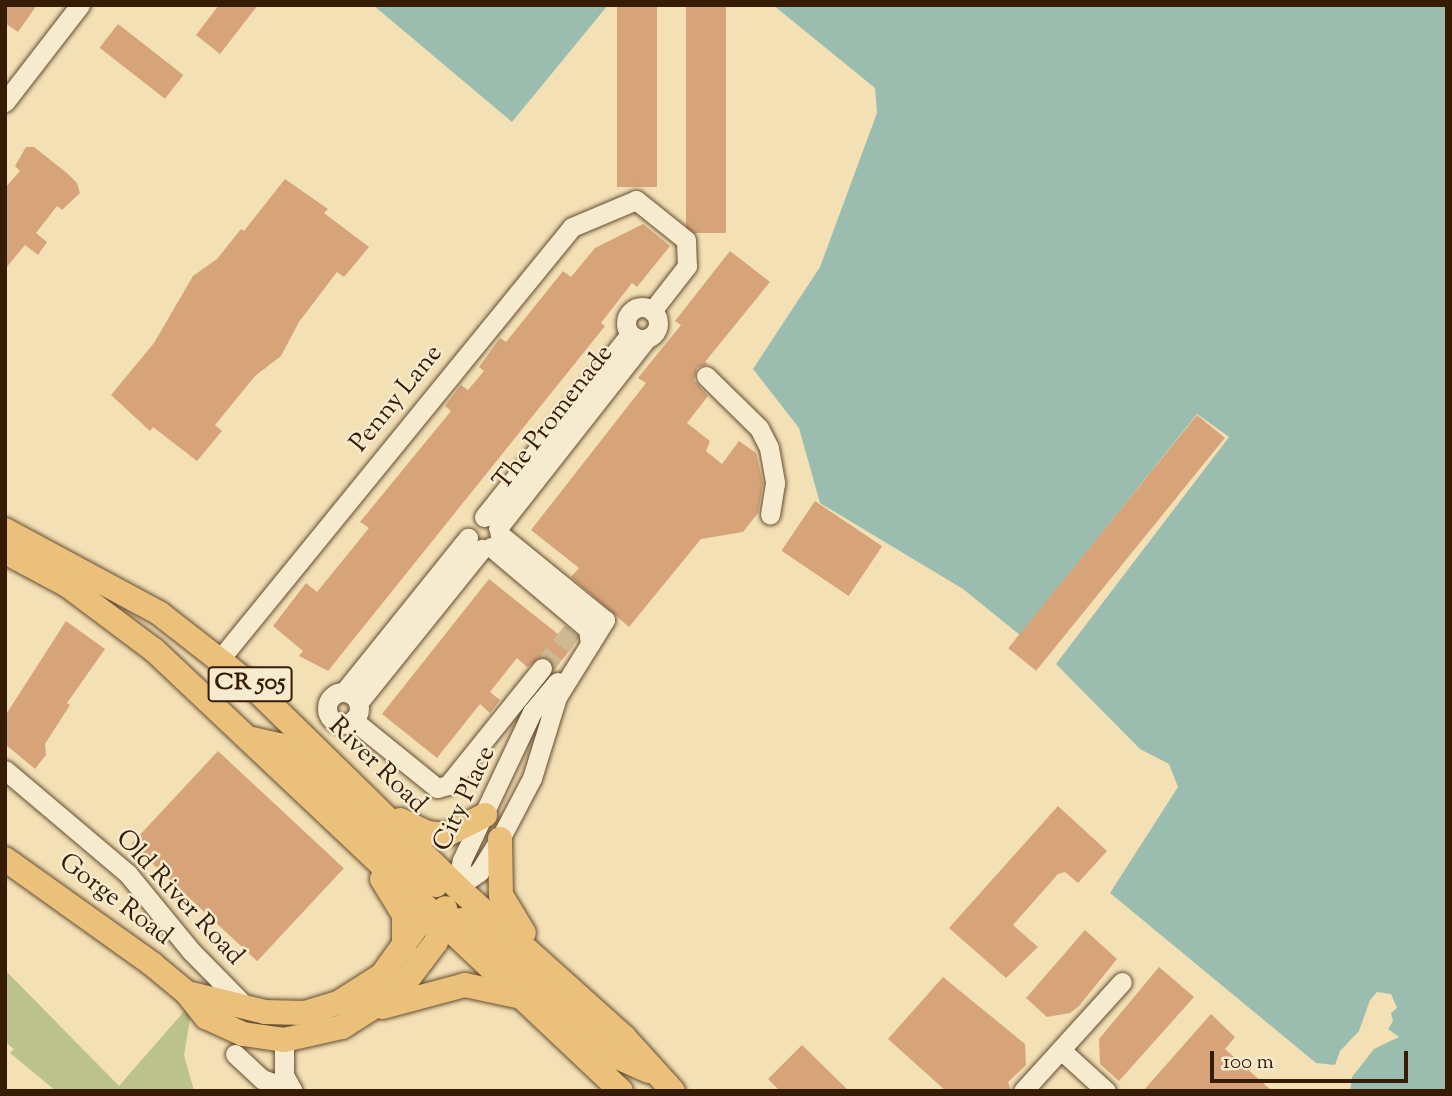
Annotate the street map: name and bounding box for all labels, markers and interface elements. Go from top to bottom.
street label: Penny Lane [344,339,450,459]
street label: The Promenade [487,339,621,497]
road number: CR 505 [206,664,294,704]
street label: River Road [321,711,433,821]
street label: City Place [427,741,503,857]
street label: Old River Road [108,824,250,972]
street label: Gorge Road [52,847,178,953]
scale bar [1214,1036,1412,1080]
text: 100 m [1223,1048,1274,1078]

